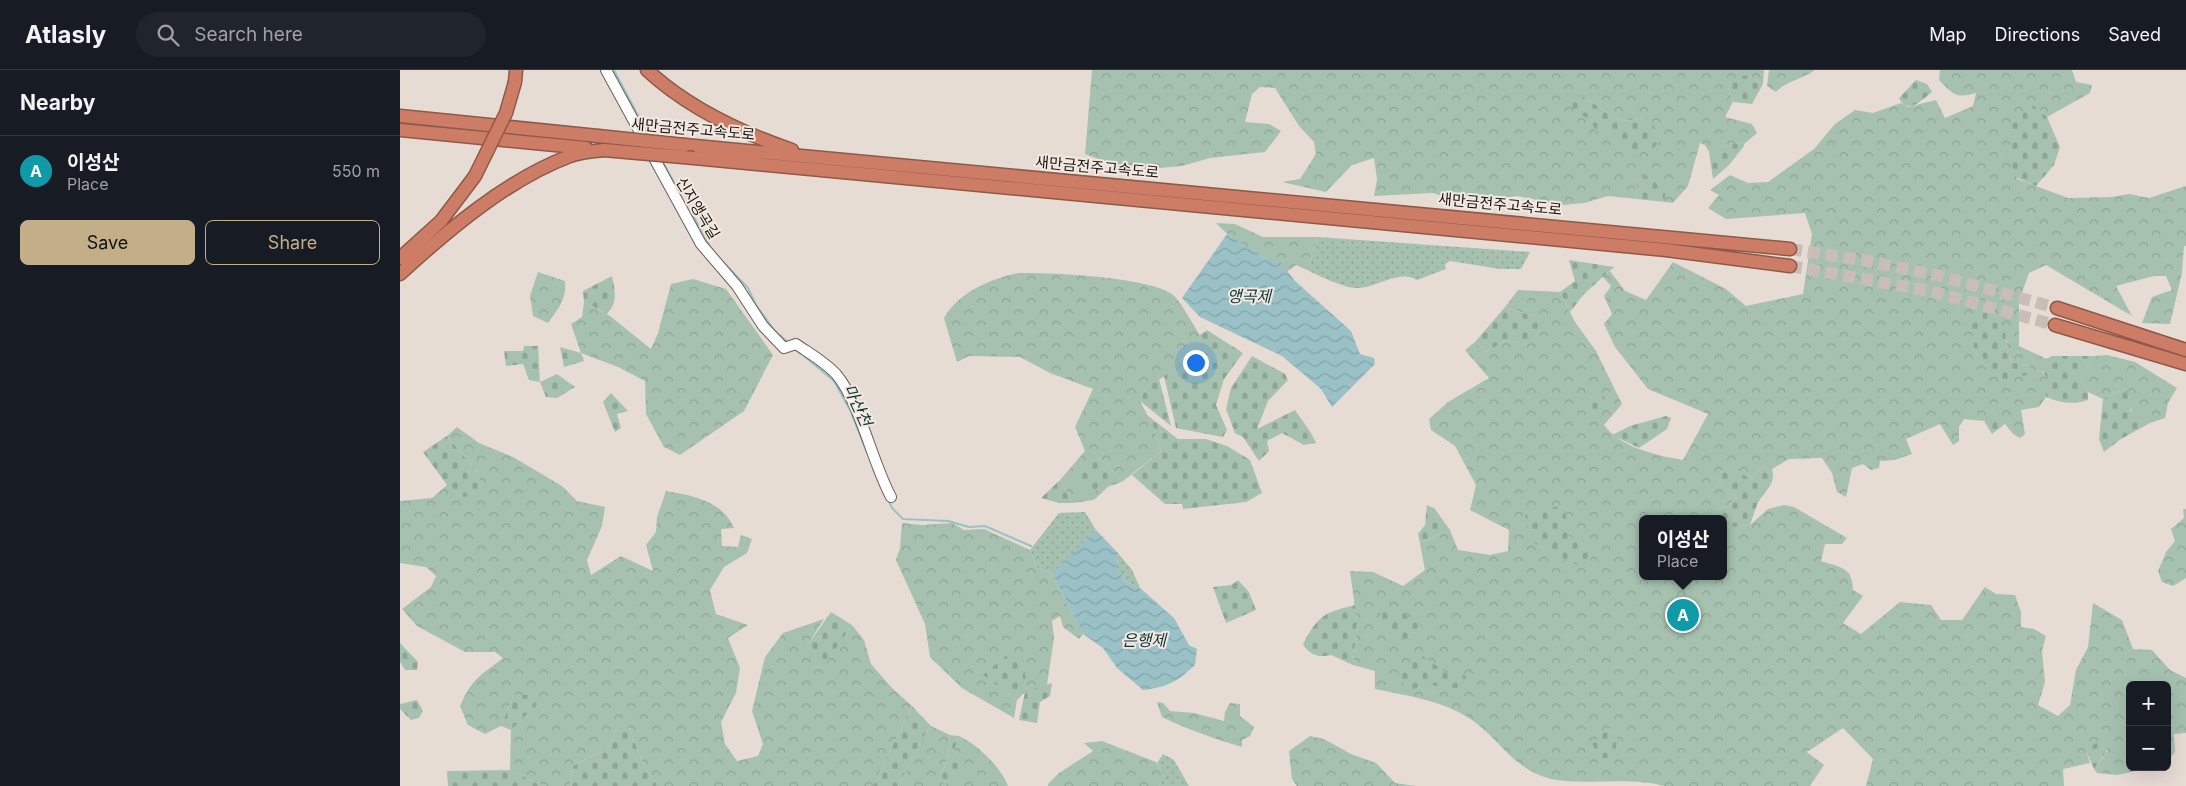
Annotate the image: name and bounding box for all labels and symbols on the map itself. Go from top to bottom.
street label: 새만금전주고속도로 [630,114,756,144]
street label: 새만금전주고속도로 [1034,152,1160,182]
street label: 신지앵곡길 [672,174,724,242]
street label: 새만금전주고속도로 [1437,189,1563,219]
water label: 앵곡제 [1227,286,1273,306]
your location [1183,350,1209,376]
water label: 마산천 [840,381,877,431]
pin: A [1667,596,1699,634]
water label: 은행제 [1122,630,1168,650]

